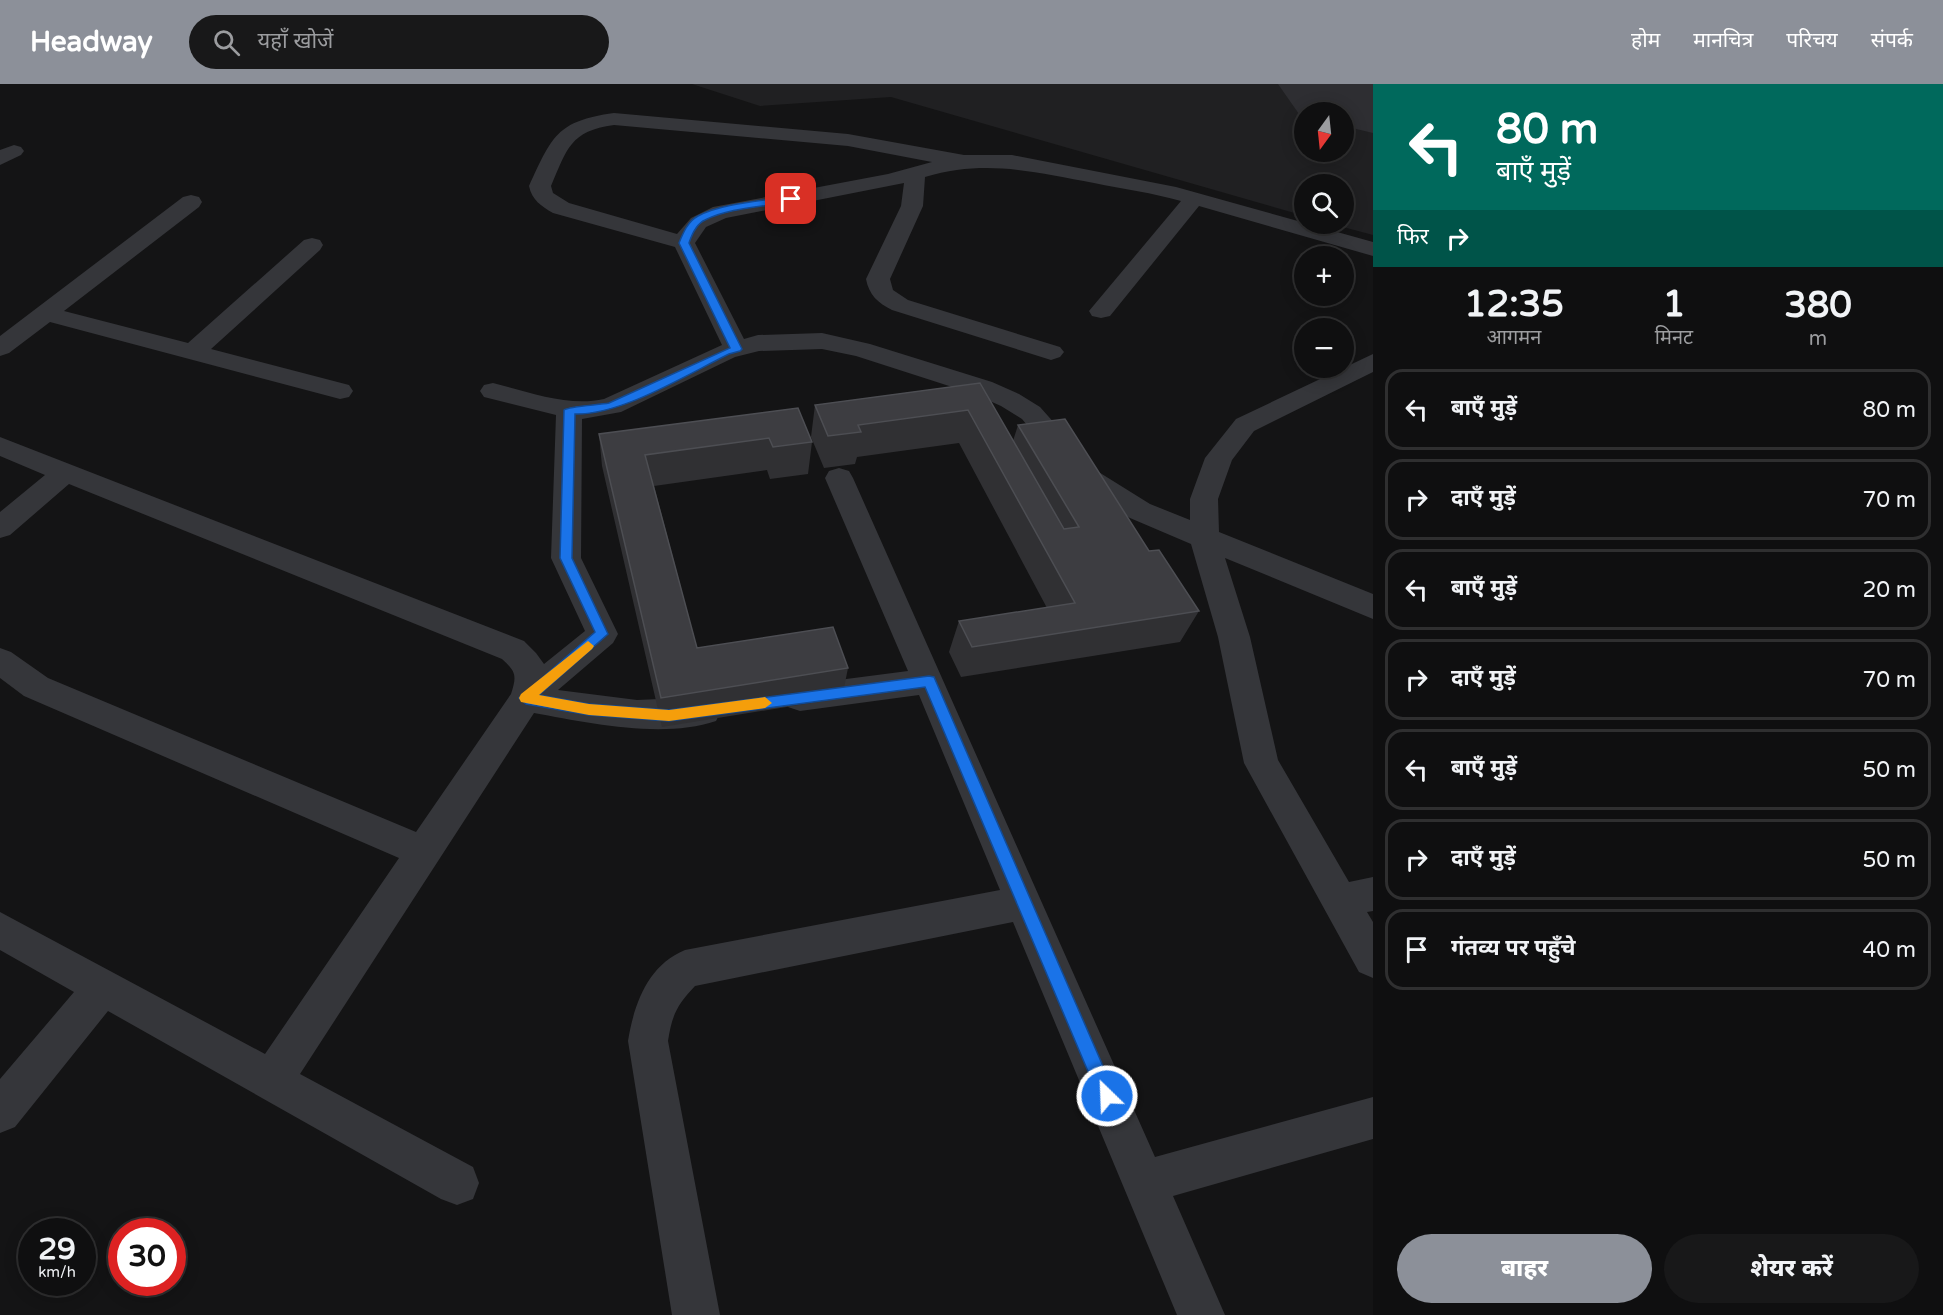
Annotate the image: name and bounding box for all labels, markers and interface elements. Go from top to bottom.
search box [189,15,609,69]
text: Headway [30,25,153,59]
icon: search [210,26,243,59]
text: यहाँ खोजें [258,28,333,54]
text: होम [1631,28,1660,53]
text: मानचित्र [1693,28,1753,53]
text: परिचय [1786,28,1838,53]
text: संपर्क [1871,28,1913,53]
north arrow [1294,102,1354,162]
map controls [1294,102,1354,378]
text: 80 m [1496,104,1598,155]
icon: left [1397,108,1475,186]
text: बाएँ मुड़ें [1496,155,1571,188]
pin [765,173,816,224]
button: search [1294,174,1354,234]
icon: arrive [774,182,807,215]
icon: right [1441,222,1474,255]
text: फिर [1397,224,1429,250]
button: + [1294,246,1354,306]
text: 12:35 [1464,283,1564,326]
text: 1 [1663,283,1685,326]
text: 380 [1784,284,1852,327]
button: − [1294,318,1354,378]
text: आगमन [1487,326,1541,350]
text: मिनट [1655,326,1693,350]
text: m [1809,327,1827,351]
icon: left [1400,393,1433,426]
text: बाएँ मुड़ें [1451,395,1517,421]
text: 80 m [1862,397,1916,423]
icon: right [1400,483,1433,516]
text: दाएँ मुड़ें [1451,485,1516,511]
text: 70 m [1862,487,1916,513]
icon: left [1400,573,1433,606]
text: बाएँ मुड़ें [1451,575,1517,601]
text: 20 m [1862,577,1916,603]
icon: right [1400,663,1433,696]
text: दाएँ मुड़ें [1451,665,1516,691]
text: 70 m [1862,667,1916,693]
icon: left [1400,753,1433,786]
text: बाएँ मुड़ें [1451,755,1517,781]
text: 50 m [1862,757,1916,783]
icon: right [1400,843,1433,876]
text: दाएँ मुड़ें [1451,845,1516,871]
text: 50 m [1862,847,1916,873]
icon: arrive [1400,933,1433,966]
text: गंतव्य पर पहुँचे [1451,935,1576,961]
text: 40 m [1862,937,1916,963]
position arrow [1075,1064,1139,1128]
speed limit sign: 30 [108,1218,186,1296]
text: 29 [38,1231,76,1268]
button: बाहर [1397,1234,1652,1303]
button: शेयर करें [1664,1234,1919,1303]
text: km/h [38,1263,76,1281]

